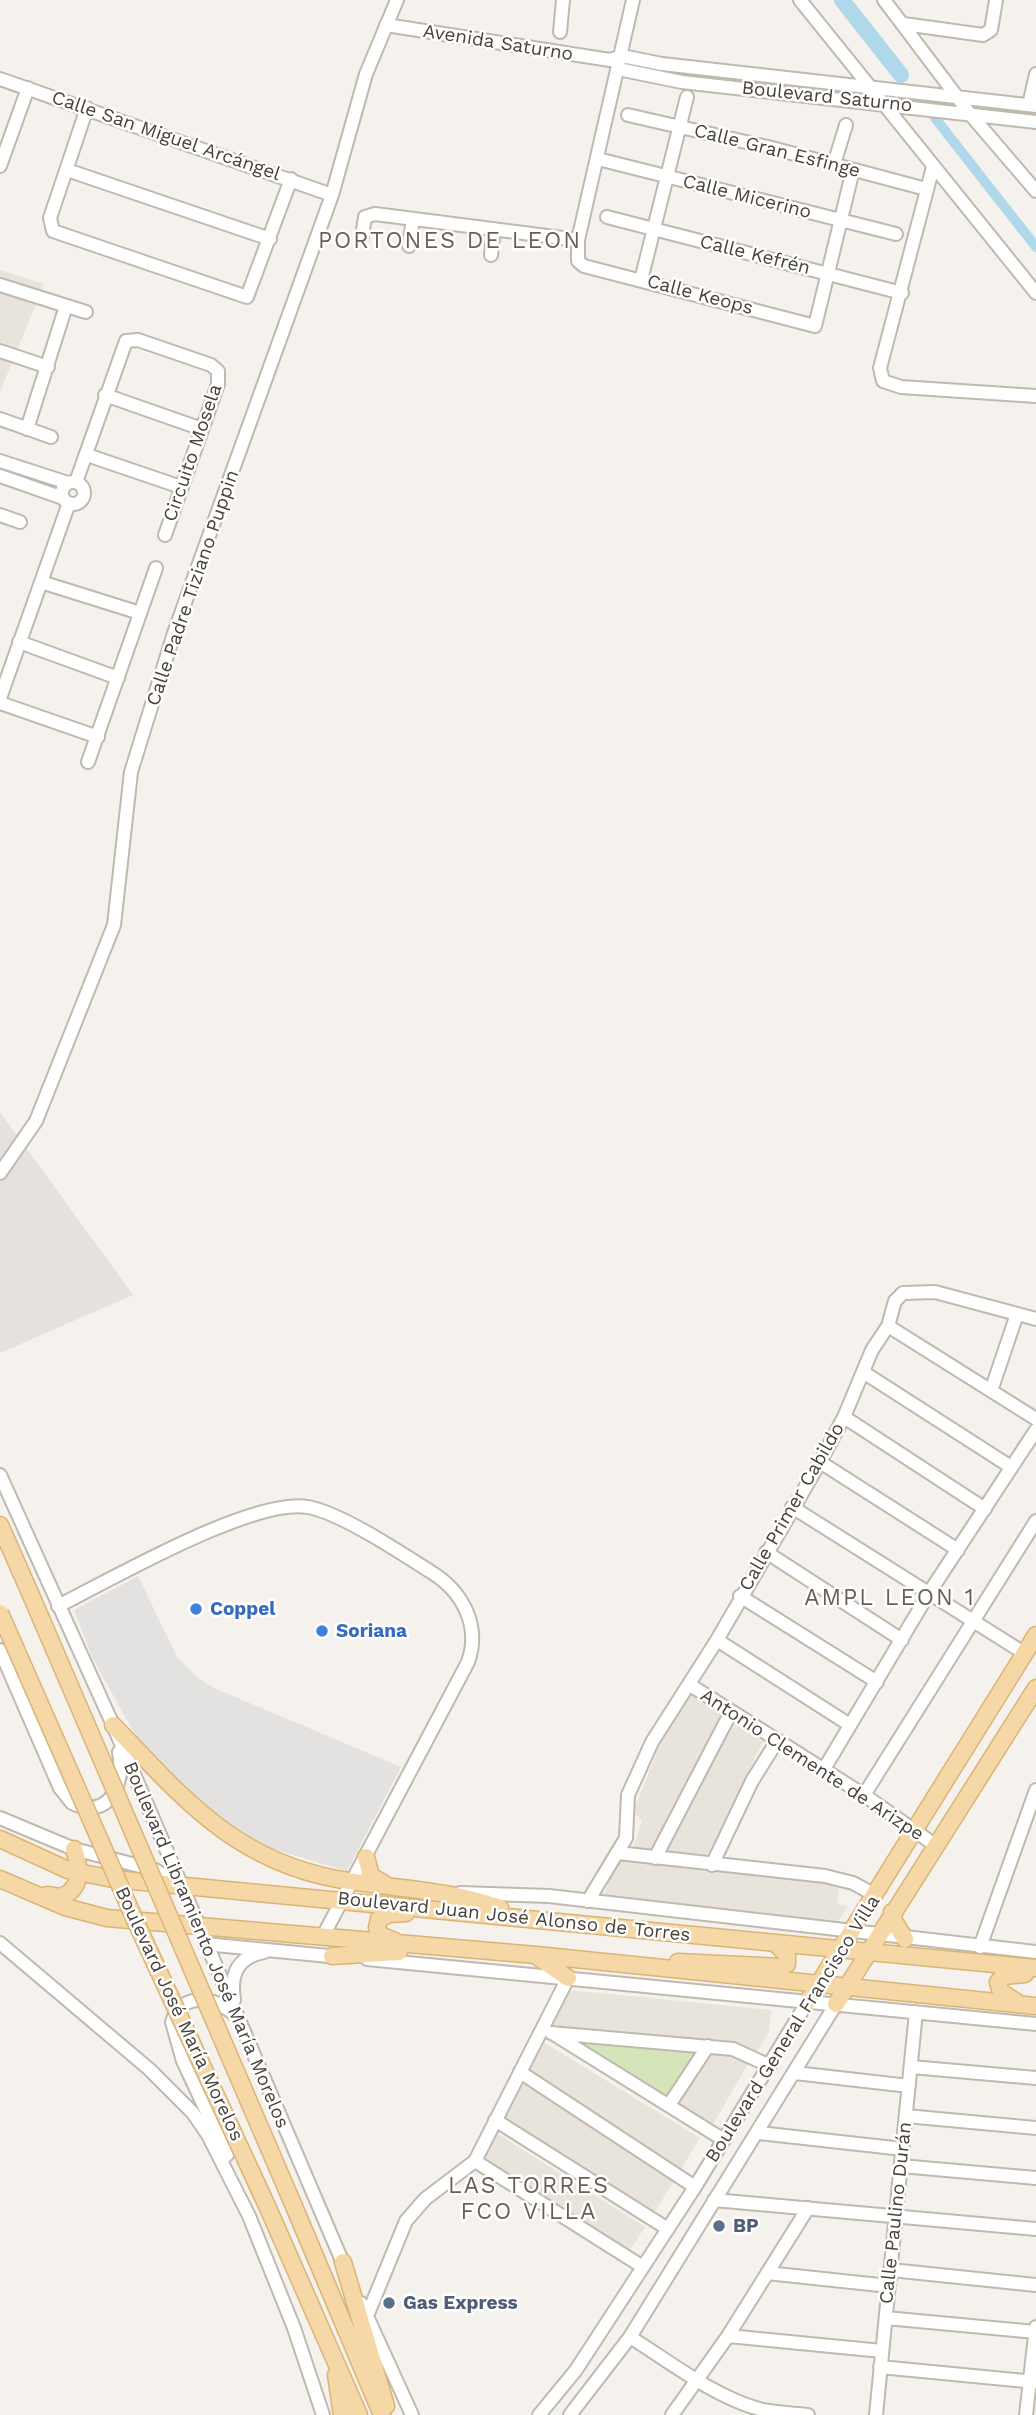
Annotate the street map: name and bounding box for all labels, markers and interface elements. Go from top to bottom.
street label: Avenida Saturno [421,20,575,66]
street label: Boulevard Saturno [741,77,913,117]
street label: Calle San Miguel Arcángel [49,86,283,186]
street label: Calle Gran Esfinge [691,119,863,183]
street label: Calle Micerino [680,170,814,224]
district label: PORTONES DE LEON [320,227,580,255]
street label: Calle Kefrén [697,230,813,280]
street label: Calle Keops [644,270,756,320]
street label: Circuito Mosela [159,381,227,525]
street label: Calle Padre Tiziano Puppin [142,467,244,709]
street label: Calle Primer Cabildo [735,1419,849,1595]
district label: AMPL LEON 1 [806,1584,974,1612]
place label: Coppel [210,1598,275,1620]
marker: Coppel [188,1601,204,1617]
place label: Soriana [336,1620,407,1642]
marker: Soriana [314,1623,330,1639]
street label: Antonio Clemente de Arizpe [696,1684,928,1846]
street label: Boulevard Libramiento José María Morelos [118,1758,294,2132]
street label: Boulevard José María Morelos [110,1883,248,2145]
street label: Boulevard Juan José Alonso de Torres [336,1887,692,1947]
street label: Boulevard General Francisco Villa [701,1891,885,2167]
street label: Calle Paulino Durán [875,2121,917,2305]
district label: LAS TORRES FCO VILLA [449,2172,609,2226]
place label: BP [733,2215,759,2237]
marker: BP [711,2218,727,2234]
place label: Gas Express [403,2292,518,2314]
marker: Gas Express [381,2295,397,2311]

